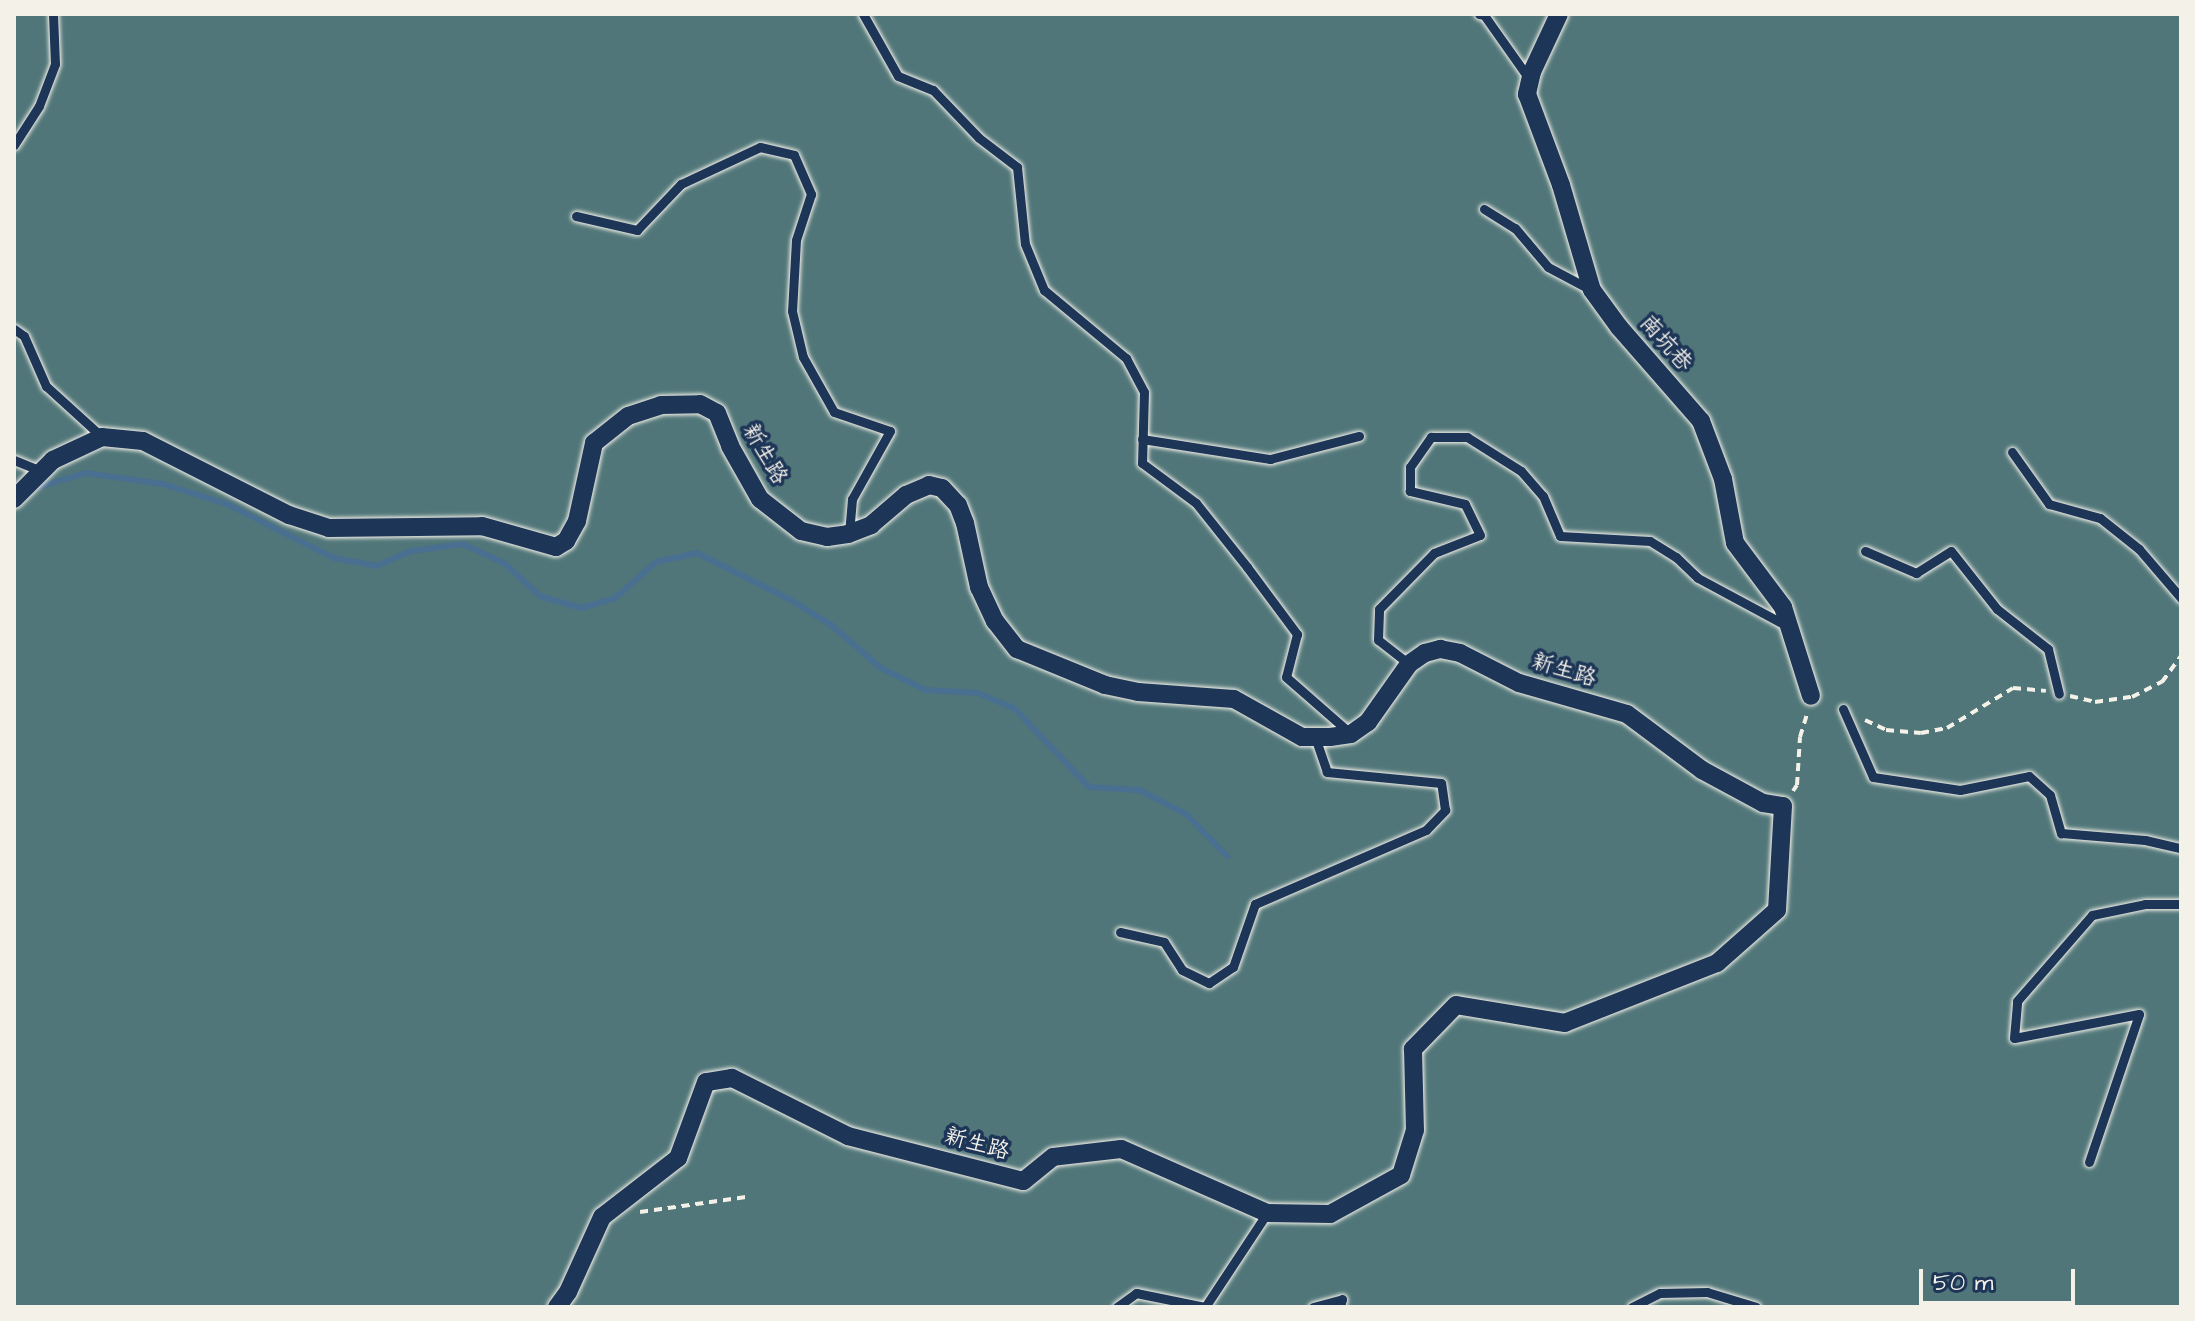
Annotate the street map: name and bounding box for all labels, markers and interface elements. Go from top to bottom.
street label: 南坑巷 [1634,310,1698,376]
street label: 新生路 [737,419,793,489]
street label: 新生路 [1529,648,1599,692]
street label: 新生路 [942,1123,1012,1165]
scale bar [1923,1253,2079,1303]
text: 50 m [1933,1266,1993,1300]

